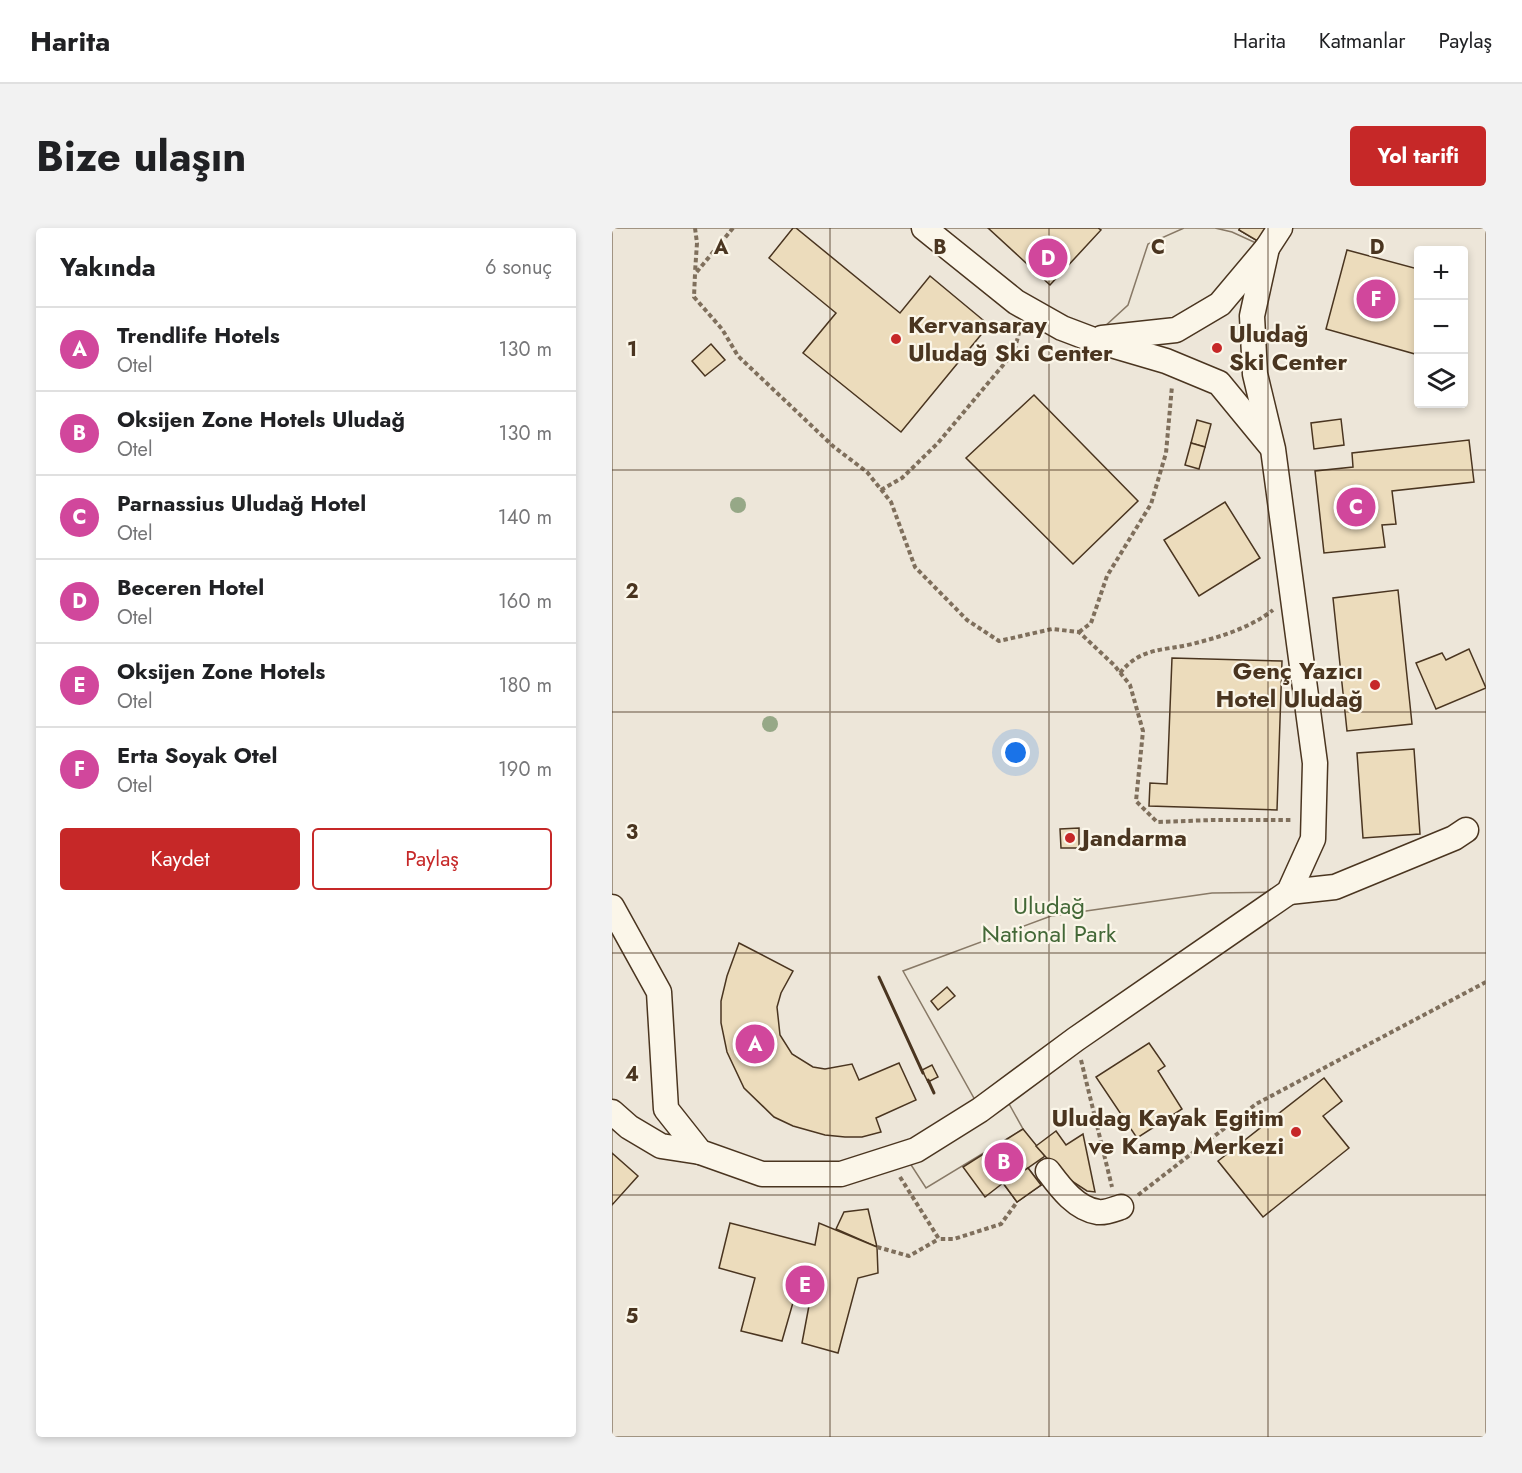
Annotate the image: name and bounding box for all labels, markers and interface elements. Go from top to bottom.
text: Harita [30,21,110,62]
text: Harita [1233,26,1286,56]
text: Katmanlar [1319,26,1405,56]
text: Paylaş [1438,26,1492,56]
text: Bize ulaşın [36,126,246,187]
button: Yol tarifi [1350,126,1486,186]
text: A [713,233,729,262]
text: B [933,233,947,262]
text: C [1151,233,1165,262]
text: D [1370,233,1384,262]
pin: D [1028,236,1068,280]
map controls [1414,246,1468,408]
button: + [1414,246,1468,300]
text: Yakında [60,248,156,286]
text: 6 sonuç [485,253,552,282]
pin: F [1356,276,1395,322]
button: − [1414,300,1468,354]
place label: Kervansaray Uludağ Ski Center [908,307,1113,370]
place label: Uludağ Ski Center [1229,316,1347,379]
text: Trendlife Hotels [117,319,280,351]
marker: Kervansaray Uludağ Ski Center [889,332,903,346]
text: A [72,335,87,364]
text: 130 m [498,335,552,364]
text: 1 [627,335,637,364]
marker: Uludağ Ski Center [1210,341,1224,355]
text: Otel [117,351,153,380]
button: layers [1414,354,1468,408]
text: Oksijen Zone Hotels Uludağ [117,403,405,435]
text: B [73,419,86,448]
text: 130 m [498,419,552,448]
text: Otel [117,435,153,464]
pin: C [1336,484,1376,530]
text: Parnassius Uludağ Hotel [117,487,366,519]
text: C [72,503,87,532]
text: 140 m [498,503,552,532]
text: Otel [117,519,153,548]
text: Beceren Hotel [117,571,264,603]
text: 2 [625,577,639,606]
text: D [72,587,87,616]
text: 160 m [498,587,552,616]
text: Otel [117,603,153,632]
place label: Genç Yazıcı Hotel Uludağ [1215,653,1363,716]
text: Oksijen Zone Hotels [117,655,325,687]
text: E [73,671,86,700]
text: 180 m [498,671,552,700]
marker: Genç Yazıcı Hotel Uludağ [1368,678,1382,692]
text: Otel [117,687,153,716]
your location [1001,738,1030,767]
text: Erta Soyak Otel [117,739,277,771]
text: F [74,755,85,784]
text: 190 m [498,755,552,784]
text: Otel [117,771,153,800]
text: 3 [626,818,638,847]
place label: Jandarma [1078,820,1187,855]
button: Kaydet [60,828,300,890]
button: Paylaş [312,828,552,890]
marker: Jandarma [1063,831,1077,845]
park label: Uludağ National Park [982,888,1117,951]
pin: A [736,1022,774,1066]
text: 4 [625,1060,639,1089]
place label: Uludag Kayak Egitim ve Kamp Merkezi [1052,1100,1284,1163]
marker: Uludag Kayak Egitim ve Kamp Merkezi [1289,1125,1303,1139]
pin: B [984,1140,1024,1184]
pin: E [786,1262,824,1308]
text: 5 [626,1302,639,1331]

